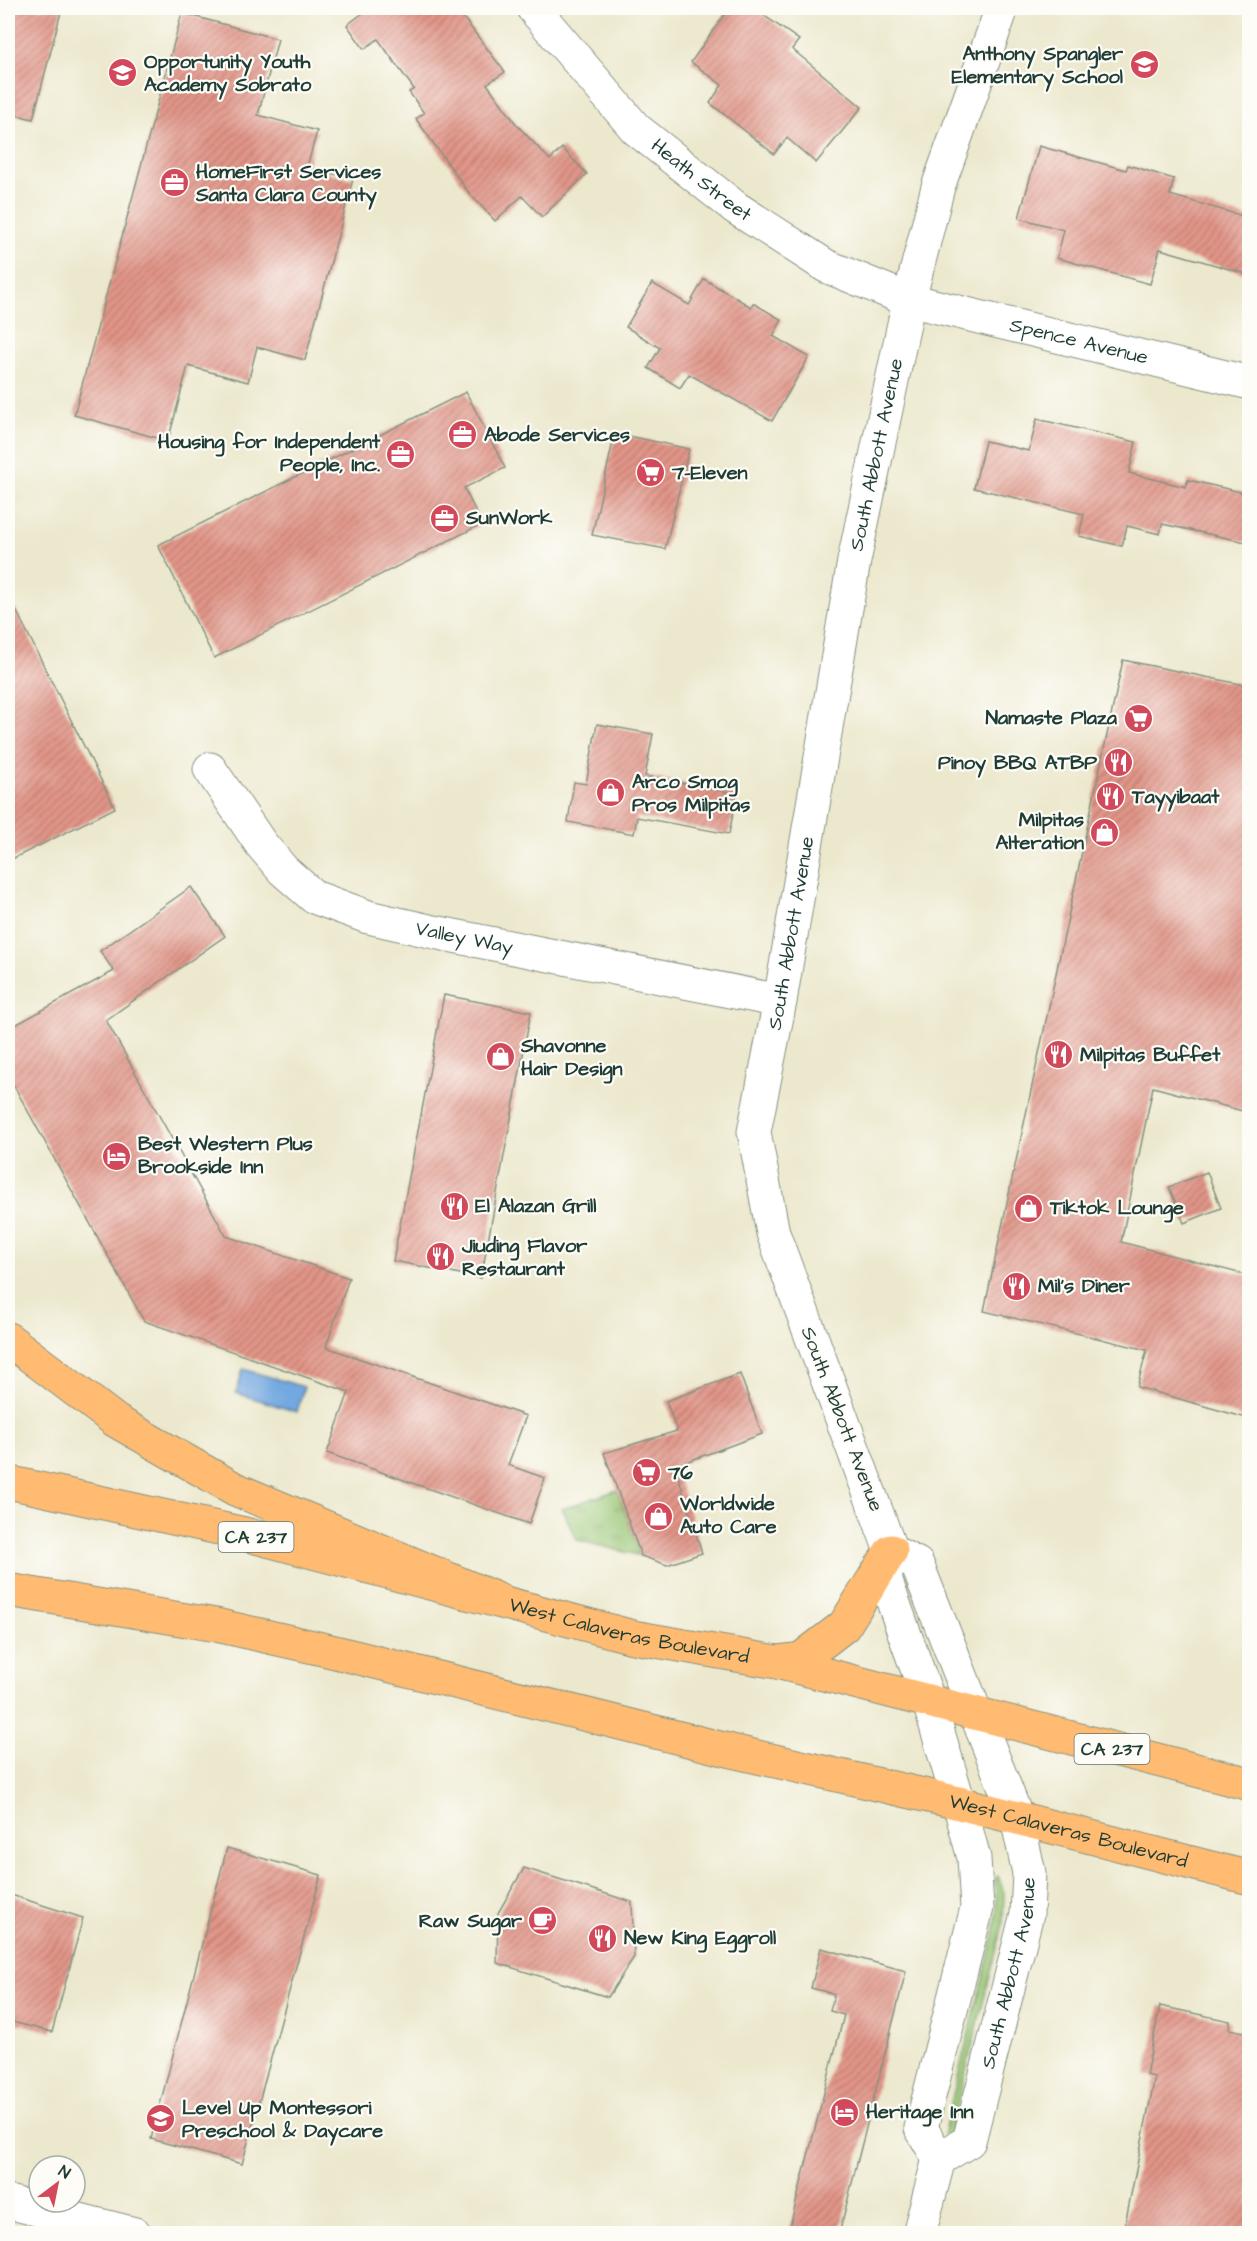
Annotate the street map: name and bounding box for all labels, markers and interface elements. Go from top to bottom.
place label: Anthony Spangler Elementary School [951,40,1124,92]
place label: Opportunity Youth Academy Sobrato [144,48,312,100]
school or university icon: Anthony Spangler Elementary School [1128,49,1160,81]
school or university icon: Opportunity Youth Academy Sobrato [107,57,139,89]
street label: Heath Street [645,132,757,228]
place label: HomeFirst Services Santa Clara County [195,158,381,210]
office icon: HomeFirst Services Santa Clara County [159,167,191,199]
street label: Spence Avenue [1007,311,1151,372]
street label: South Abbott Avenue [843,356,910,553]
office icon: Abode Services [447,419,479,451]
place label: Abode Services [484,421,630,449]
place label: Housing for Independent People, Inc. [158,428,381,479]
office icon: Housing for Independent People, Inc. [385,438,417,470]
supermarket icon: 7-Eleven [635,457,667,489]
place label: 7-Eleven [671,459,748,487]
office icon: SunWork [429,502,461,534]
place label: SunWork [465,504,553,532]
supermarket icon: Namaste Plaza [1122,702,1154,734]
place label: Namaste Plaza [985,704,1118,732]
restaurant icon: Pinoy BBQ ATBP [1102,747,1134,779]
place label: Pinoy BBQ ATBP [938,749,1097,778]
place label: Arco Smog Pros Milpitas [632,768,750,819]
shop icon: Arco Smog Pros Milpitas [595,777,627,809]
restaurant icon: Tayyibaat [1095,781,1127,813]
place label: Tayyibaat [1131,783,1220,812]
place label: Milpitas Alteration [996,806,1084,857]
shop icon: Milpitas Alteration [1089,816,1121,848]
street label: South Abbott Avenue [761,834,822,1032]
street label: Valley Way [413,914,515,962]
place label: Shavonne Hair Design [520,1032,623,1084]
restaurant icon: Milpitas Buffet [1043,1039,1075,1071]
shop icon: Shavonne Hair Design [484,1041,516,1073]
place label: Milpitas Buffet [1080,1041,1221,1069]
place label: Best Western Plus Brookside Inn [138,1130,313,1181]
hotel icon: Best Western Plus Brookside Inn [101,1140,133,1172]
restaurant icon: El Alazan Grill [438,1190,470,1222]
place label: El Alazan Grill [475,1192,596,1220]
shop icon: Tiktok Lounge [1013,1192,1045,1224]
place label: Tiktok Lounge [1049,1194,1184,1223]
place label: Jiuding Flavor Restaurant [461,1232,588,1283]
restaurant icon: Jiuding Flavor Restaurant [425,1241,457,1273]
restaurant icon: Mil's Diner [1001,1270,1033,1302]
place label: Mil's Diner [1038,1272,1131,1300]
street label: South Abbott Avenue [794,1323,890,1516]
supermarket icon: 76 [631,1457,663,1489]
place label: 76 [667,1459,693,1487]
place label: Worldwide Auto Care [679,1490,777,1541]
shop icon: Worldwide Auto Care [643,1500,675,1532]
road number: CA 237 [218,1522,294,1552]
street label: West Calaveras Boulevard [506,1591,751,1671]
road number: CA 237 [1074,1734,1150,1764]
street label: West Calaveras Boulevard [946,1787,1191,1875]
street label: South Abbott Avenue [974,1876,1043,2072]
cafe icon: Raw Sugar [527,1905,559,1937]
place label: Raw Sugar [419,1907,523,1936]
restaurant icon: New King Eggroll [587,1922,619,1954]
place label: New King Eggroll [624,1924,776,1953]
place label: Level Up Montessori Preschool & Daycare [182,2094,383,2146]
hotel icon: Heritage Inn [829,2096,861,2128]
place label: Heritage Inn [866,2098,973,2127]
school or university icon: Level Up Montessori Preschool & Daycare [145,2103,177,2135]
north arrow [27,2154,87,2214]
text: N [54,2160,75,2184]

